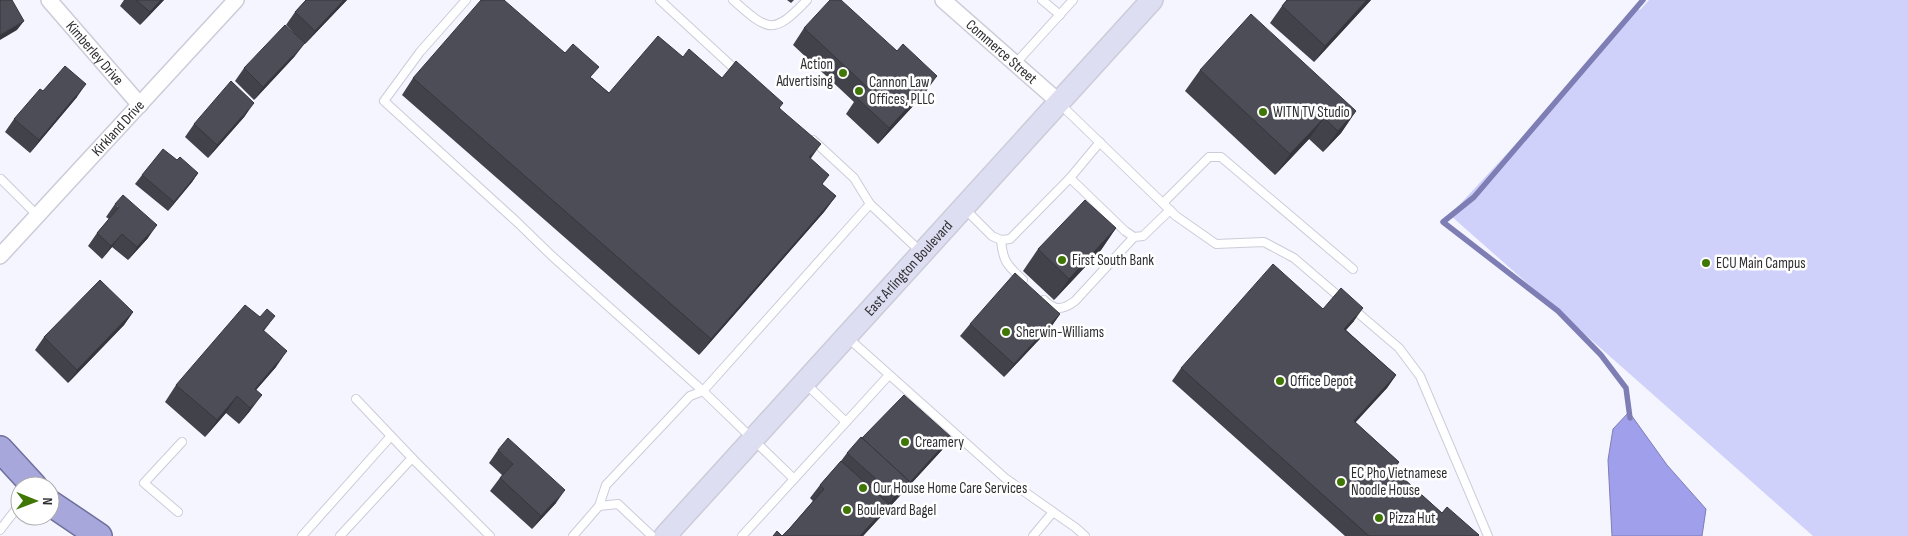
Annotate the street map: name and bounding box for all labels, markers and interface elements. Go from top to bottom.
street label: Commerce Street [962,15,1041,89]
street label: Kimberley Drive [61,17,128,89]
place label: Action Advertising [775,55,833,91]
marker: Action Advertising [837,67,849,79]
place label: Cannon Law Offices, PLLC [869,73,935,109]
marker: Cannon Law Offices, PLLC [853,85,865,97]
street label: Kirkland Drive [88,96,149,160]
place label: WITN TV Studio [1273,103,1350,122]
marker: WITN TV Studio [1257,106,1269,118]
street label: East Arlington Boulevard [861,217,957,320]
place label: First South Bank [1072,251,1154,270]
marker: First South Bank [1056,254,1068,266]
place label: ECU Main Campus [1716,254,1806,273]
marker: ECU Main Campus [1700,257,1712,269]
place label: Sherwin-Williams [1016,323,1104,342]
marker: Sherwin-Williams [1000,326,1012,338]
place label: Office Depot [1290,372,1354,391]
marker: Office Depot [1274,375,1286,387]
place label: Creamery [915,433,964,452]
marker: Creamery [899,436,911,448]
place label: EC Pho Vietnamese Noodle House [1351,464,1447,500]
north arrow [10,476,60,526]
marker: EC Pho Vietnamese Noodle House [1335,476,1347,488]
place label: Our House Home Care Services [873,479,1027,498]
marker: Our House Home Care Services [857,482,869,494]
text: N [39,497,56,505]
place label: Boulevard Bagel [857,501,936,520]
marker: Boulevard Bagel [841,504,853,516]
place label: Pizza Hut [1389,509,1436,528]
marker: Pizza Hut [1373,512,1385,524]

